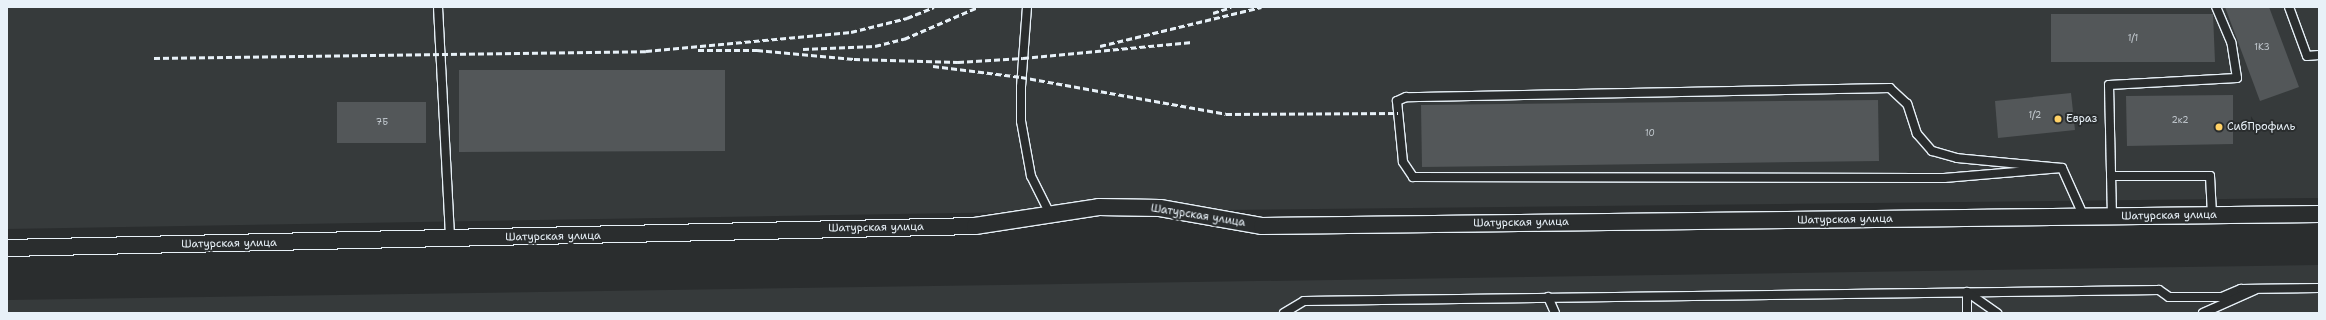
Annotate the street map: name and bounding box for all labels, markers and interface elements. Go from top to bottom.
house number: 1/1 [2128,33,2138,43]
house number: 1К3 [2254,42,2270,52]
house number: 1/2 [2029,110,2041,120]
place label: Евраз [2066,112,2097,126]
marker: Евраз [2053,114,2063,124]
house number: 2к2 [2171,115,2189,125]
house number: 7Б [376,117,388,127]
place label: СибПрофиль [2227,120,2295,134]
marker: СибПрофиль [2214,122,2224,132]
house number: 10 [1645,128,1655,138]
street label: Шатурская улица [1150,202,1246,230]
street label: Шатурская улица [2121,209,2217,223]
street label: Шатурская улица [1797,213,1893,227]
street label: Шатурская улица [1473,216,1569,230]
street label: Шатурская улица [828,221,924,235]
street label: Шатурская улица [505,230,601,244]
street label: Шатурская улица [181,237,277,251]

